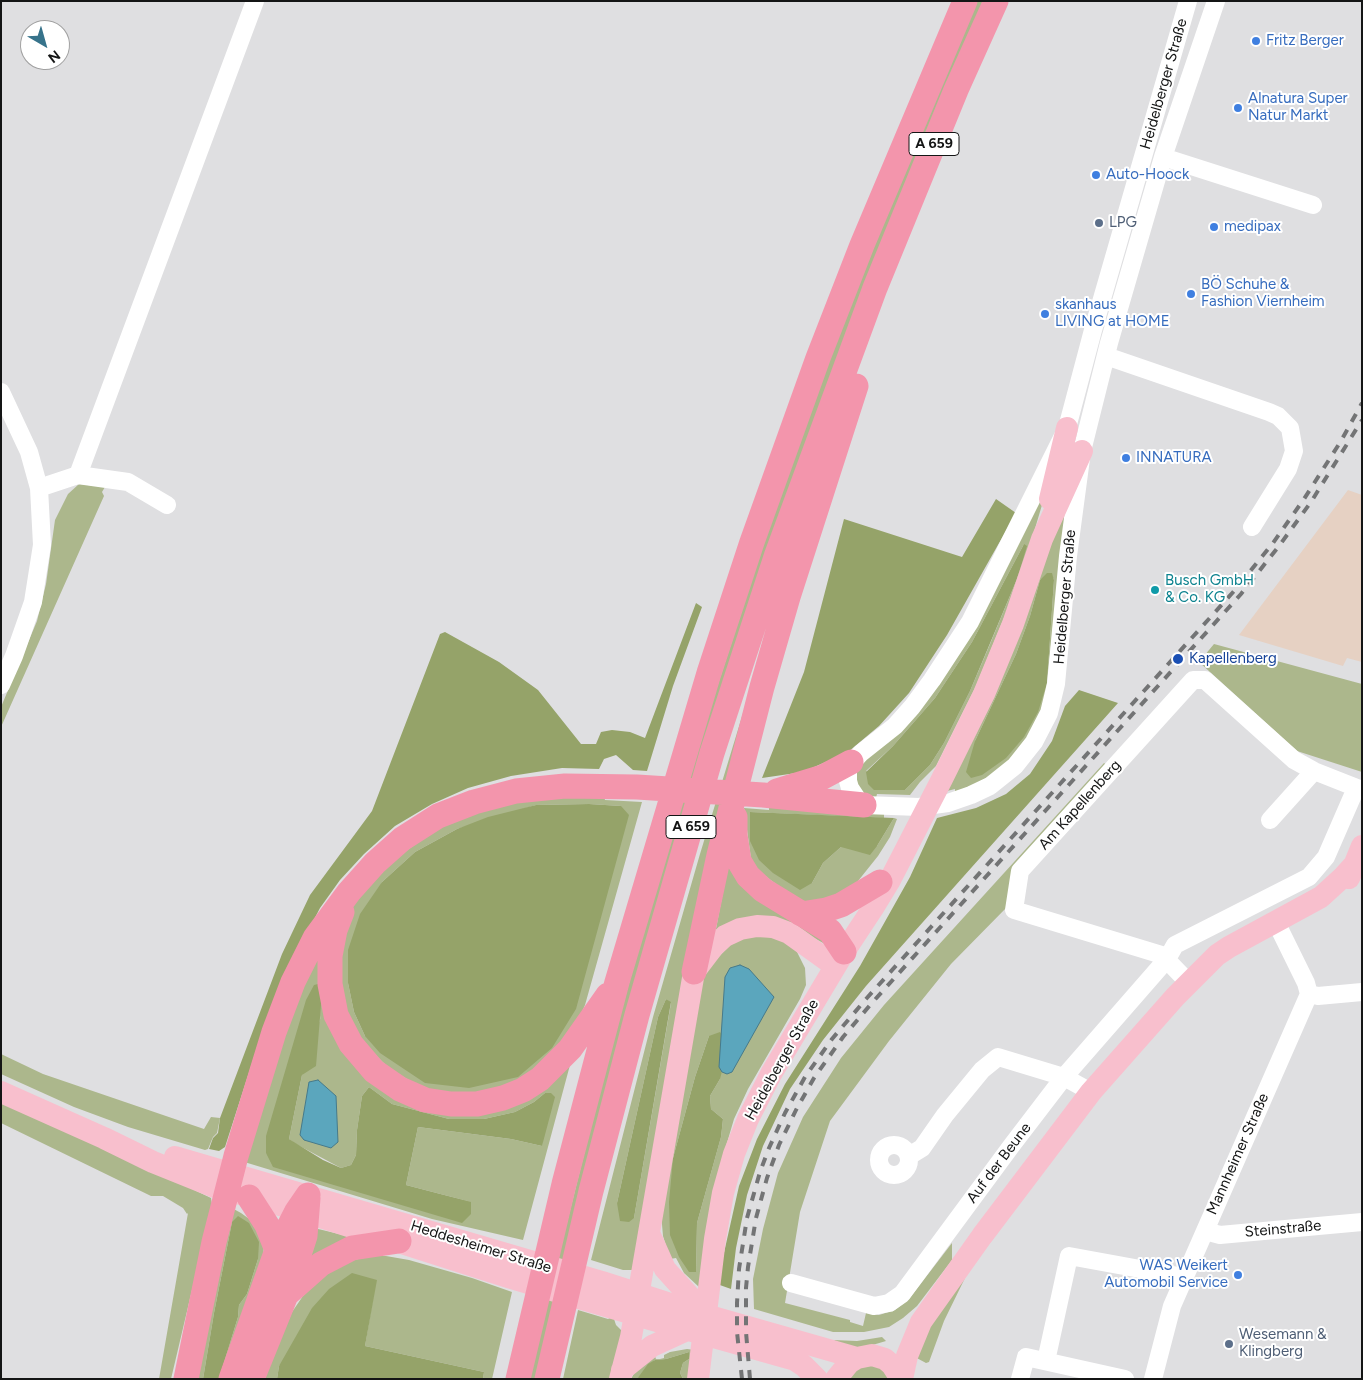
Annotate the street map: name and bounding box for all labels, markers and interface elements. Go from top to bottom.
street label: Heidelberger Straße [1137,16,1191,152]
north arrow [20,20,70,70]
place label: Fritz Berger [1266,32,1344,50]
marker: Fritz Berger [1250,35,1262,47]
text: N [44,46,63,66]
place label: Alnatura Super Natur Markt [1248,90,1348,125]
marker: Alnatura Super Natur Markt [1232,102,1244,114]
road number: A 659 [909,132,959,156]
place label: Auto-Hoock [1106,166,1189,184]
marker: Auto-Hoock [1090,169,1102,181]
place label: LPG [1109,214,1137,232]
marker: LPG [1093,217,1105,229]
place label: medipax [1224,218,1281,236]
marker: medipax [1208,221,1220,233]
place label: BÖ Schuhe & Fashion Viernheim [1201,276,1325,311]
marker: BÖ Schuhe & Fashion Viernheim [1185,288,1197,300]
place label: skanhaus LIVING at HOME [1055,296,1170,331]
marker: skanhaus LIVING at HOME [1039,308,1051,320]
place label: INNATURA [1136,449,1212,467]
marker: INNATURA [1120,452,1132,464]
street label: Heidelberger Straße [1050,529,1080,665]
place label: Busch GmbH & Co. KG [1165,572,1254,607]
marker: Busch GmbH & Co. KG [1149,584,1161,596]
place label: Kapellenberg [1189,650,1277,668]
marker: Kapellenberg [1171,652,1185,666]
street label: Am Kapellenberg [1035,756,1125,854]
road number: A 659 [666,816,716,839]
street label: Heidelberger Straße [741,996,823,1124]
street label: Mannheimer Straße [1203,1090,1273,1218]
street label: Auf der Beune [963,1119,1035,1207]
street label: Heddesheimer Straße [408,1217,554,1277]
street label: Steinstraße [1244,1217,1322,1241]
place label: WAS Weikert Automobil Service [1104,1257,1228,1292]
marker: WAS Weikert Automobil Service [1232,1269,1244,1281]
place label: Wesemann & Klingberg [1239,1326,1327,1361]
marker: Wesemann & Klingberg [1223,1338,1235,1350]

